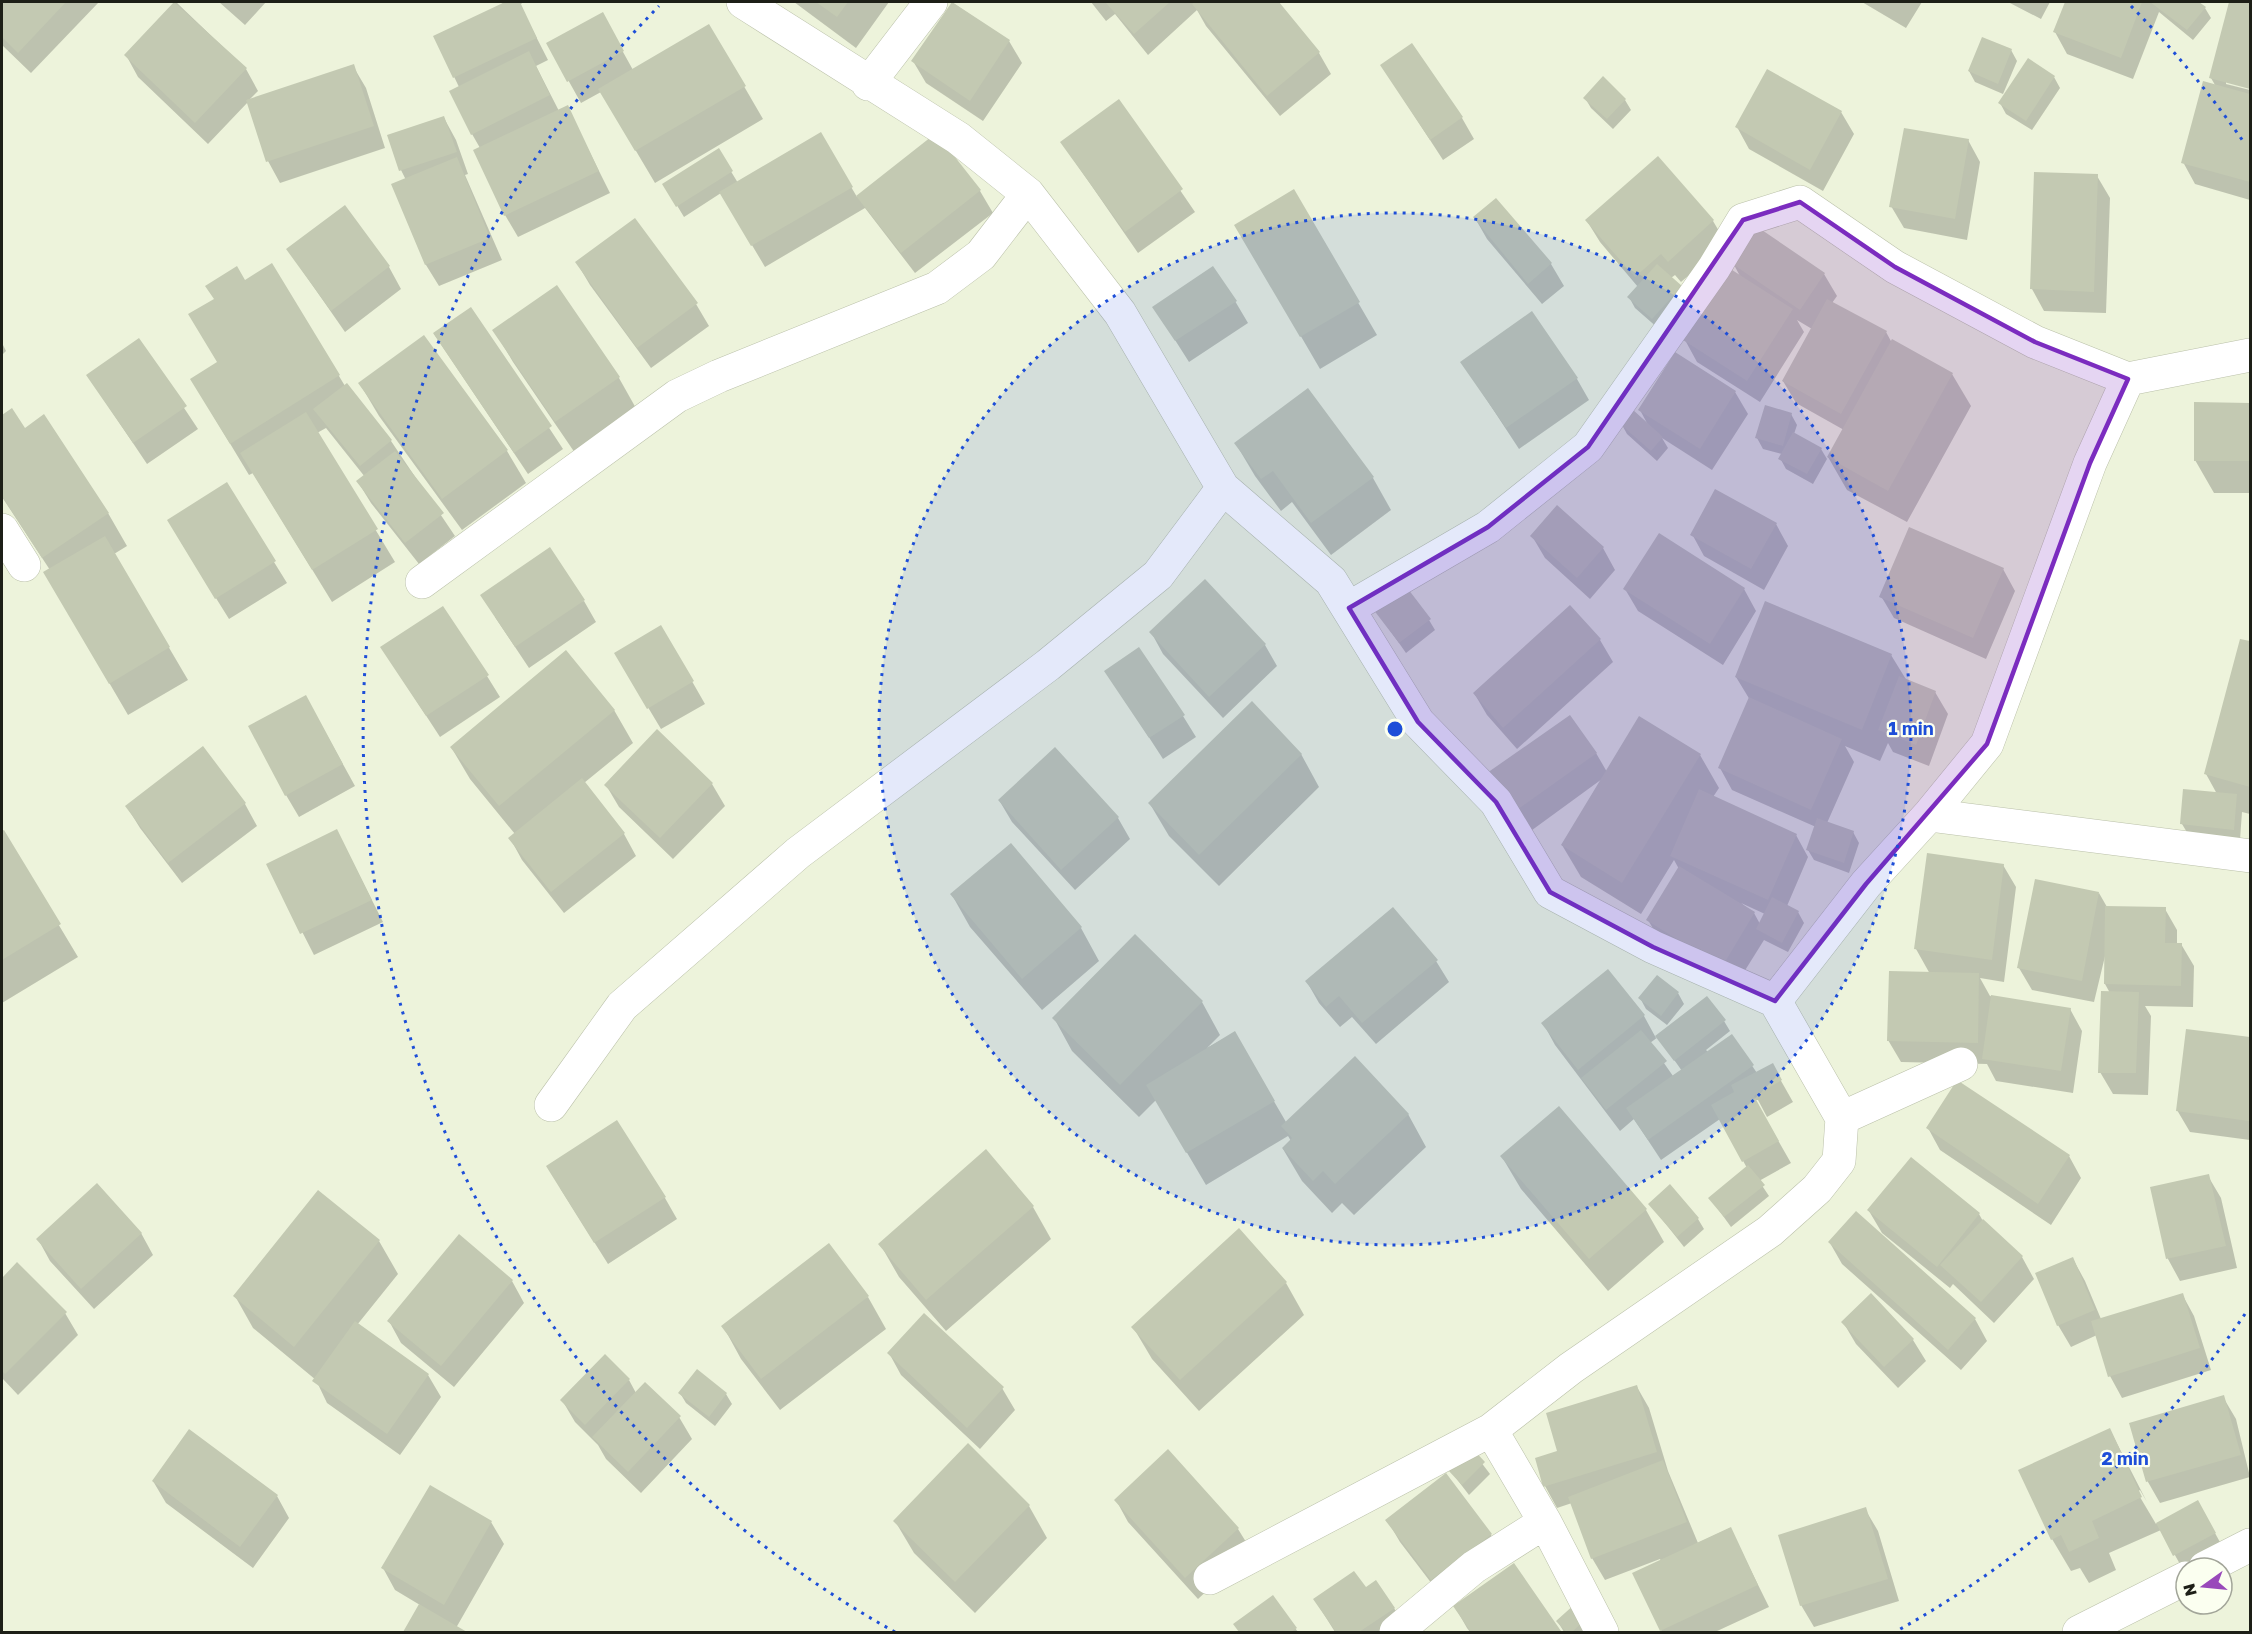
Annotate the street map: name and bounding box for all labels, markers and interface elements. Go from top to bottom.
text: 1 min [1888,717,1934,739]
centre of rings [1385,719,1405,739]
text: 2 min [2101,1447,2149,1469]
north arrow [2174,1556,2234,1616]
text: N [2178,1581,2201,1598]

